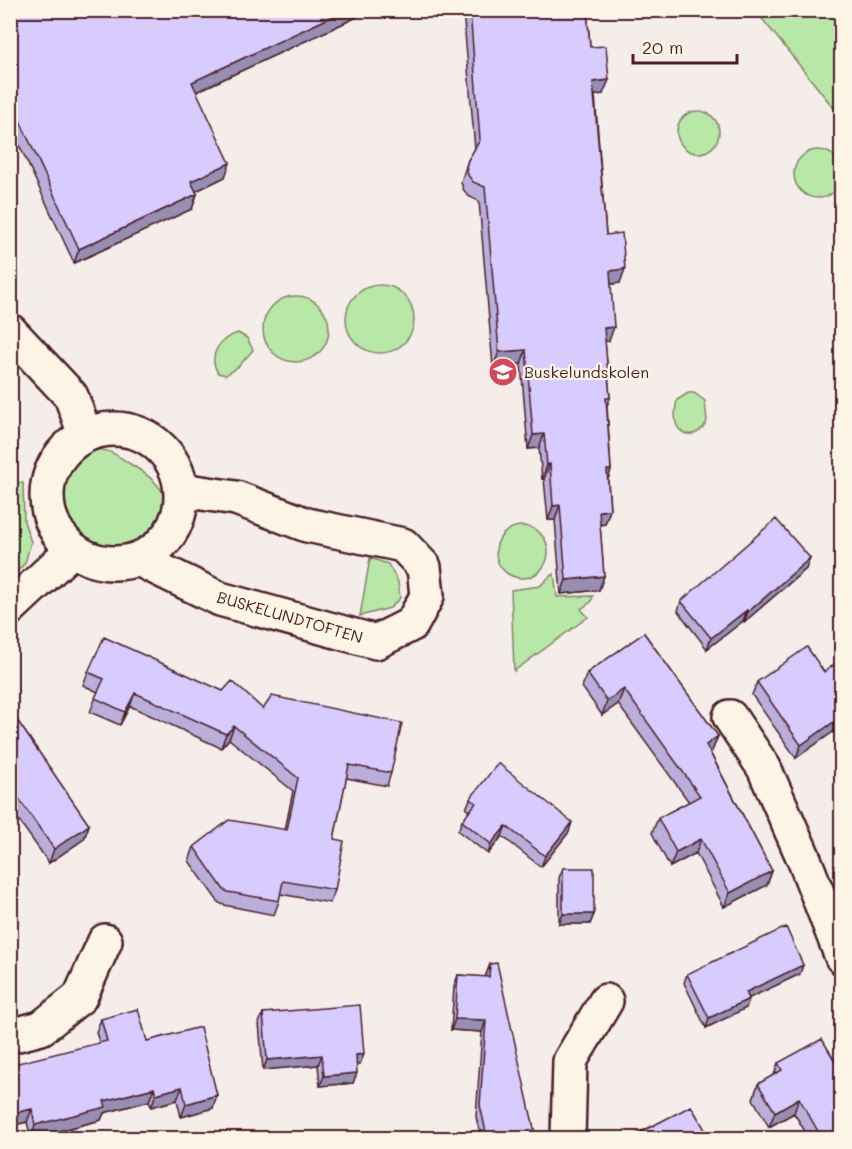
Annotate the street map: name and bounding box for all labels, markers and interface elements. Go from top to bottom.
scale bar [633,27,736,65]
text: 20 m [642,35,683,59]
school or university icon: Buskelundskolen [487,356,519,388]
place label: Buskelundskolen [524,361,649,382]
street label: BUSKELUNDTOFTEN [215,586,366,647]

